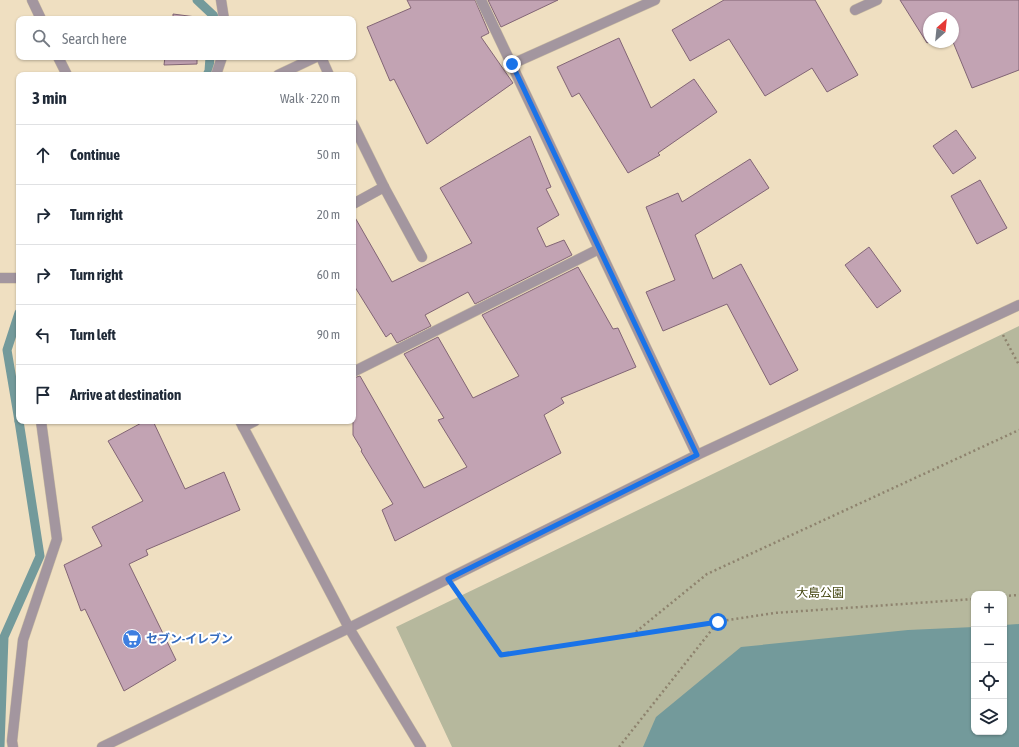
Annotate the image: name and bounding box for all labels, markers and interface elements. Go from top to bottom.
north arrow [923,12,959,48]
search box [16,16,356,60]
icon: search [30,27,52,49]
text: Search here [62,30,127,47]
route end [503,55,521,73]
text: 3 min [32,88,67,108]
text: Walk · 220 m [280,91,340,106]
icon: ahead [32,144,54,166]
text: Continue [70,146,120,163]
text: 50 m [317,147,340,162]
icon: right [32,204,54,226]
text: Turn right [70,206,123,223]
text: 20 m [317,207,340,222]
icon: right [32,264,54,286]
text: Turn right [70,266,123,283]
text: 60 m [317,267,340,282]
icon: left [32,324,54,346]
text: Turn left [70,326,116,343]
text: 90 m [317,327,340,342]
icon: arrive [32,384,54,406]
text: Arrive at destination [70,386,181,403]
park label: 大島公園 [796,586,844,600]
map controls [971,591,1007,735]
button: + [971,591,1007,627]
route start [709,613,727,631]
button: − [971,627,1007,663]
supermarket icon: セブン-イレブン [121,628,143,650]
place label: セブン-イレブン [146,632,233,646]
button: locate [971,663,1007,699]
button: layers [971,699,1007,735]

